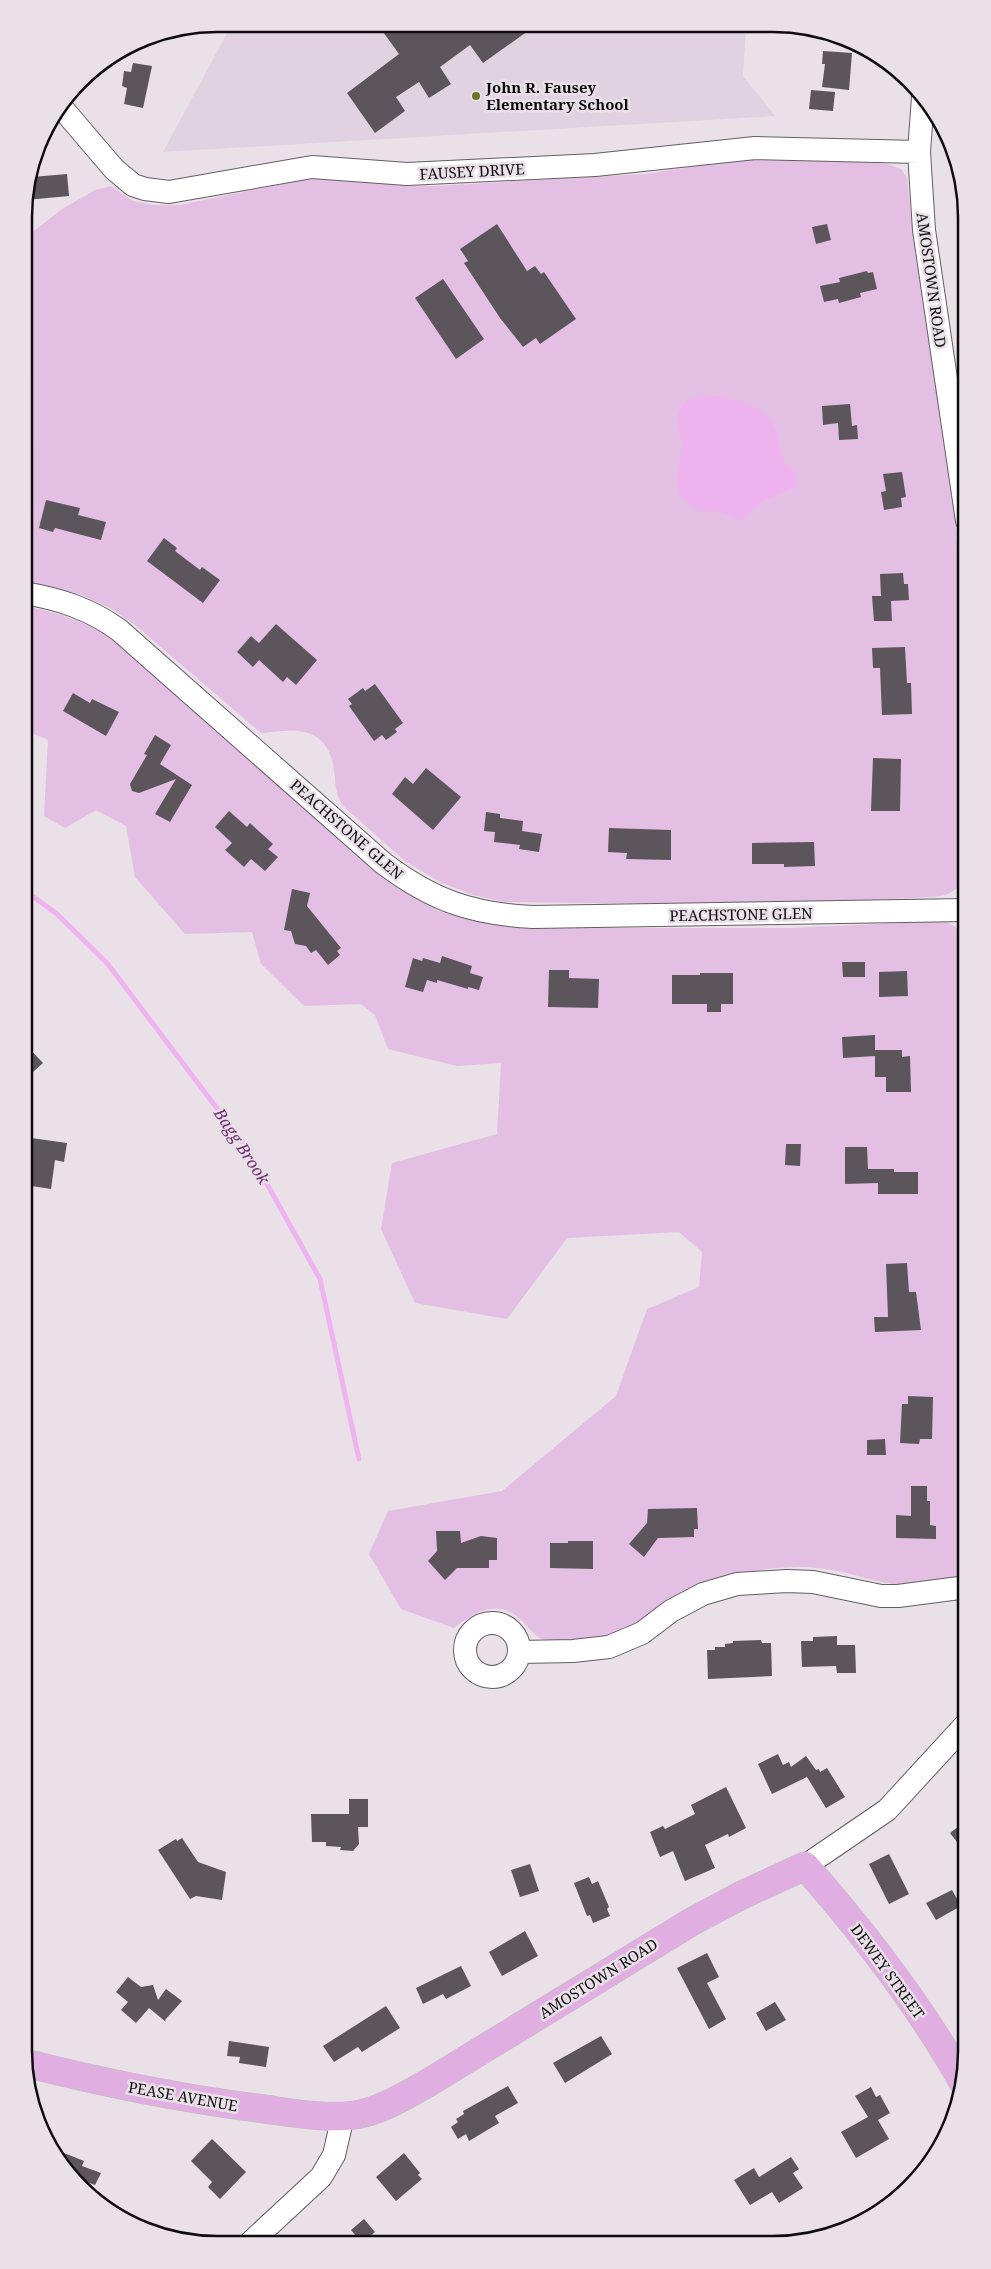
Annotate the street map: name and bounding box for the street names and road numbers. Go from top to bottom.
street label: FAUSEY DRIVE [419,158,525,184]
street label: AMOSTOWN ROAD [913,211,951,349]
street label: PEACHSTONE GLEN [286,774,408,884]
street label: PEACHSTONE GLEN [669,903,813,925]
street label: DEWEY STREET [847,1920,929,2022]
street label: AMOSTOWN ROAD [535,1933,661,2023]
street label: PEASE AVENUE [127,2077,239,2115]

